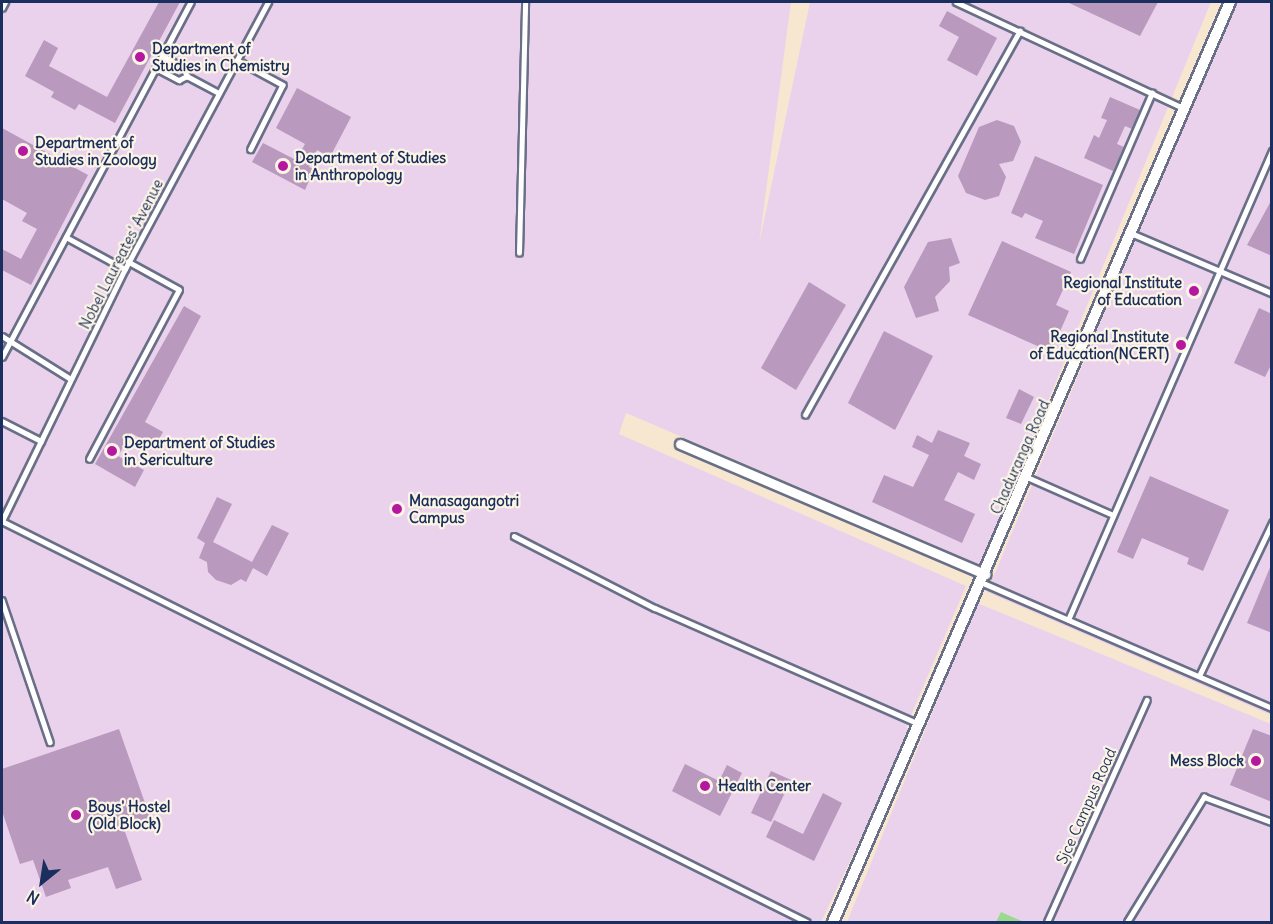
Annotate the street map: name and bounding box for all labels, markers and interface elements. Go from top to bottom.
place label: Department of Studies in Chemistry [152,39,290,74]
marker: Department of Studies in Chemistry [133,50,147,64]
place label: Department of Studies in Zoology [35,133,157,168]
marker: Department of Studies in Zoology [16,144,30,158]
place label: Department of Studies in Anthropology [295,148,446,183]
marker: Department of Studies in Anthropology [276,159,290,173]
street label: Nobel Laureates' Avenue [75,176,167,332]
place label: Regional Institute of Education [1063,273,1182,308]
marker: Regional Institute of Education [1187,284,1201,298]
place label: Regional Institute of Education(NCERT) [1029,327,1169,362]
marker: Regional Institute of Education(NCERT) [1174,338,1188,352]
street label: Chaduranga Road [987,397,1053,517]
place label: Department of Studies in Sericulture [124,433,275,468]
marker: Department of Studies in Sericulture [105,444,119,458]
place label: Manasagangotri Campus [409,491,519,526]
marker: Manasagangotri Campus [390,502,404,516]
street label: Sjce Campus Road [1052,745,1120,867]
place label: Mess Block [1170,752,1244,770]
marker: Mess Block [1249,754,1263,768]
marker: Health Center [696,777,714,795]
place label: Health Center [718,777,811,795]
place label: Boys' Hostel (Old Block) [88,797,170,832]
marker: Boys' Hostel (Old Block) [69,808,83,822]
north arrow [12,852,72,912]
text: N [23,886,43,909]

